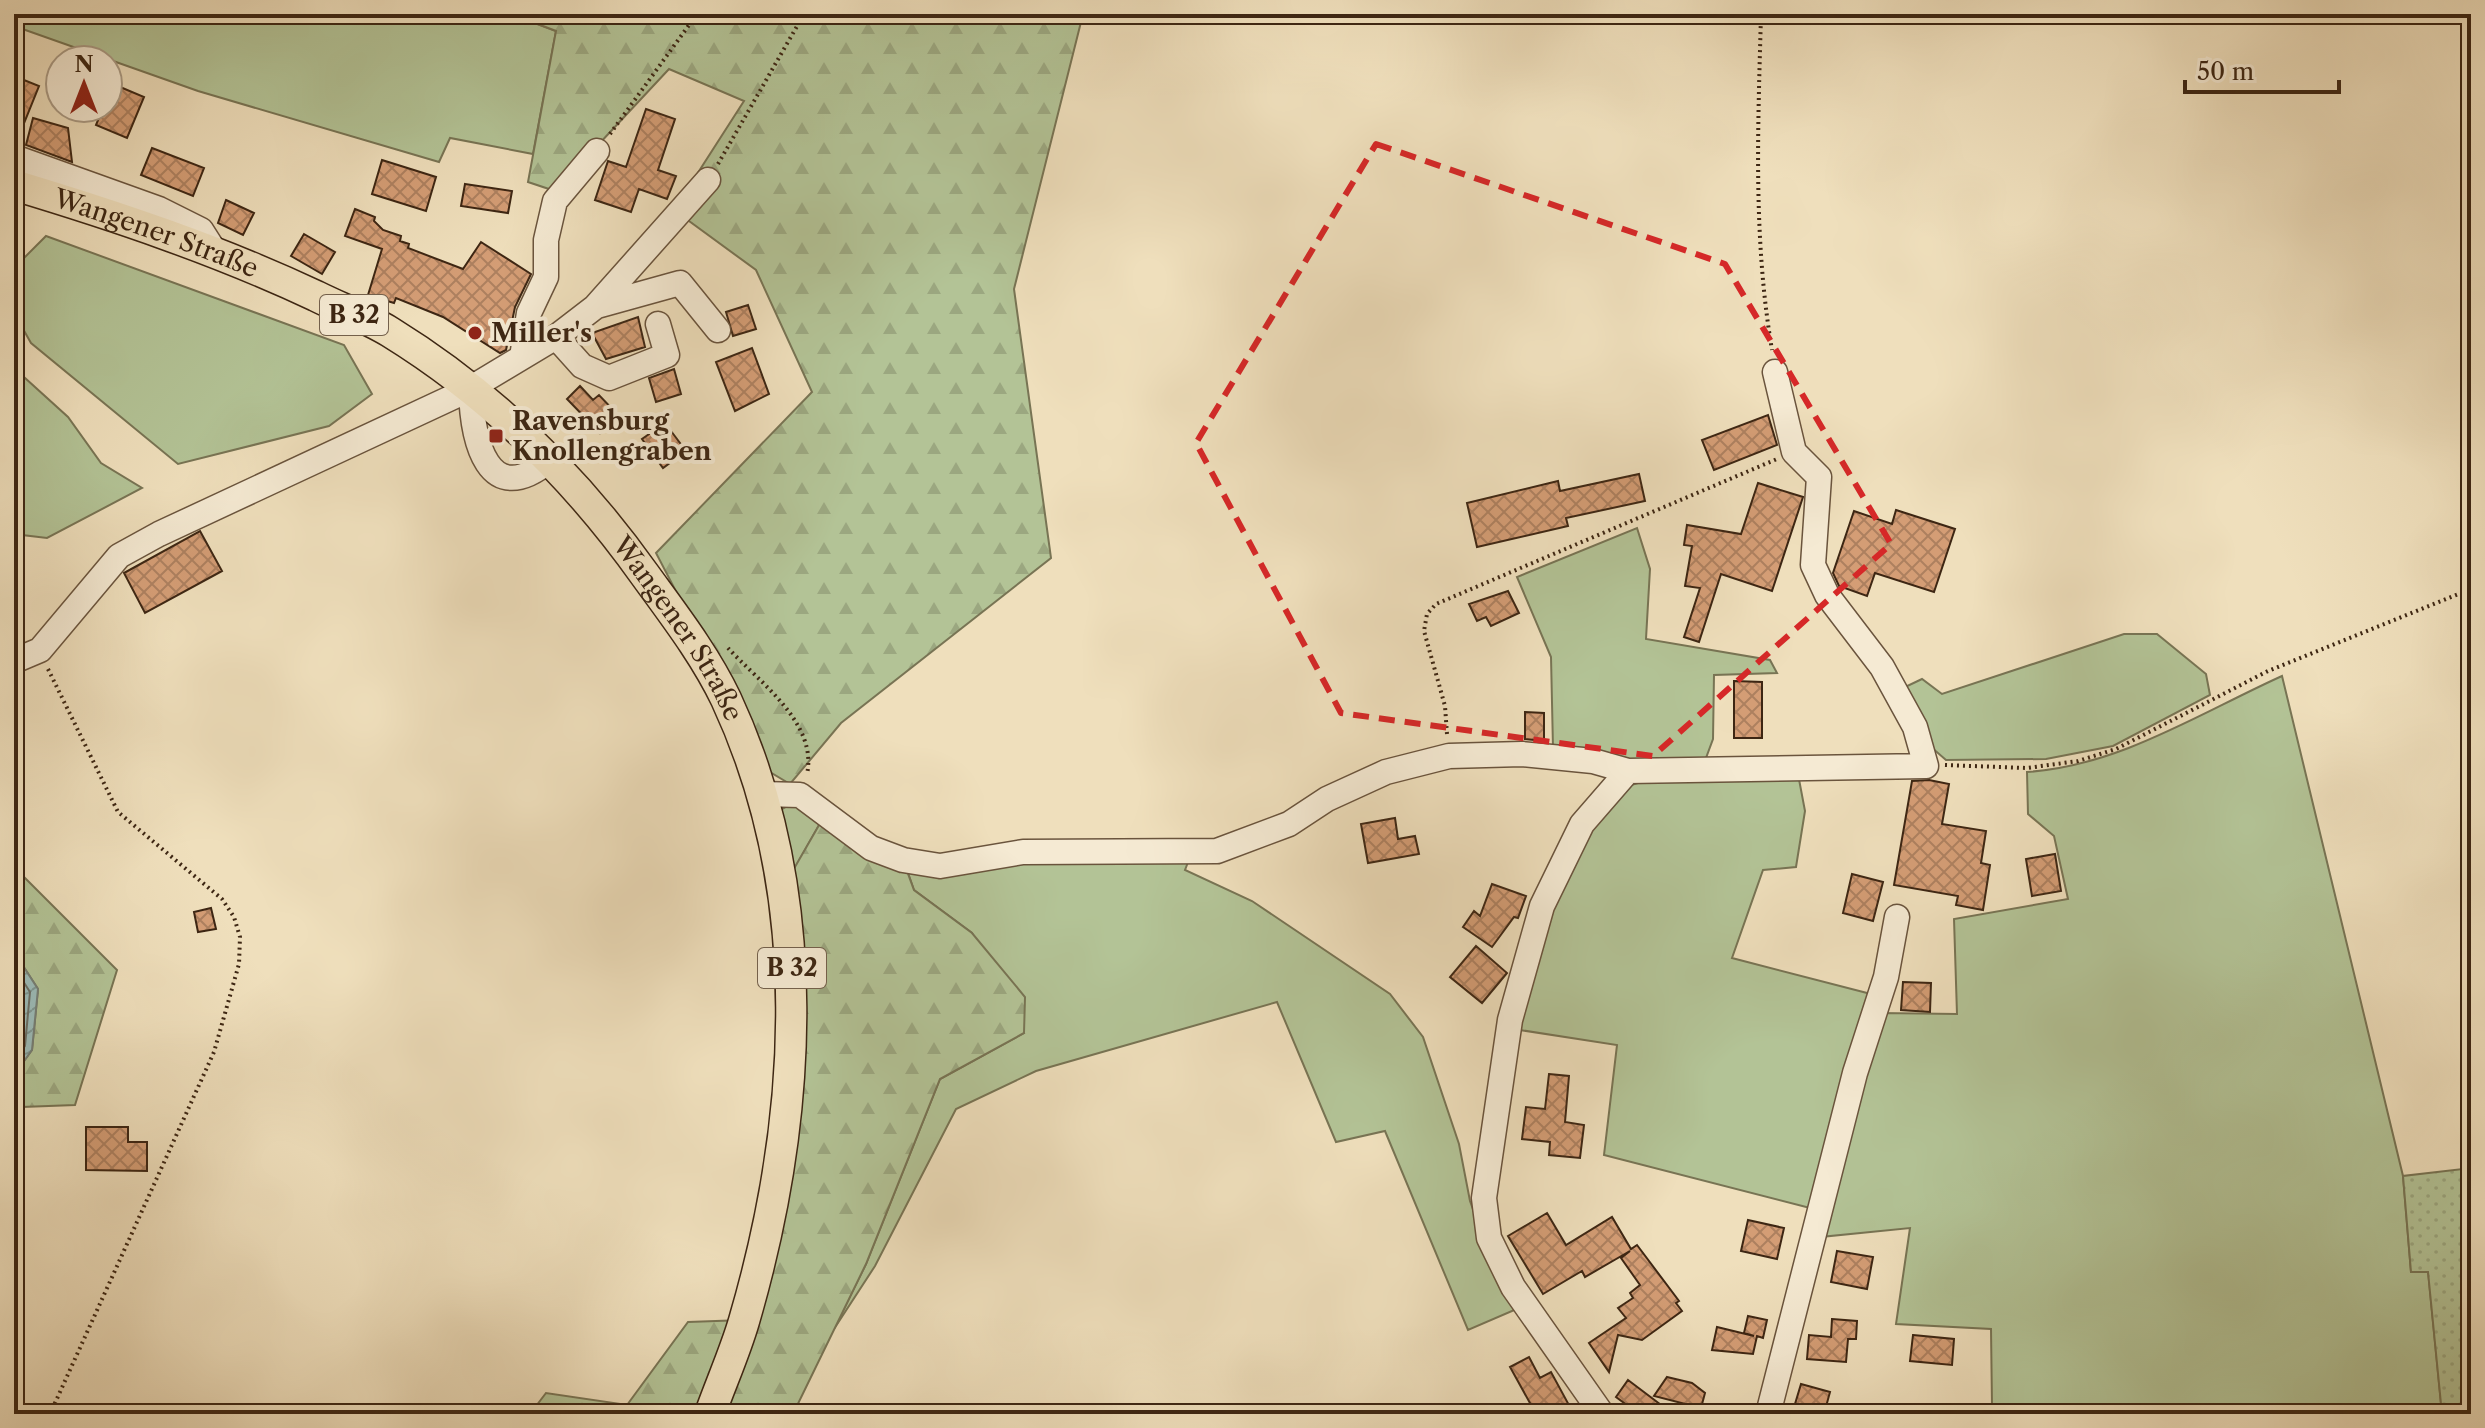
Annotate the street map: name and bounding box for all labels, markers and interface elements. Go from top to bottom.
north arrow [44,44,124,124]
scale bar [2185,44,2339,94]
text: N [74,51,94,78]
text: 50 m [2197,57,2254,86]
street label: Wangener Straße [49,182,263,285]
road number: B 32 [320,295,388,335]
place label: Miller's [491,317,592,349]
marker: Miller's [466,324,484,342]
place label: Ravensburg Knollengraben [512,405,712,467]
marker: Ravensburg Knollengraben [487,427,505,445]
street label: Wangener Straße [605,529,750,726]
road number: B 32 [758,948,826,988]

